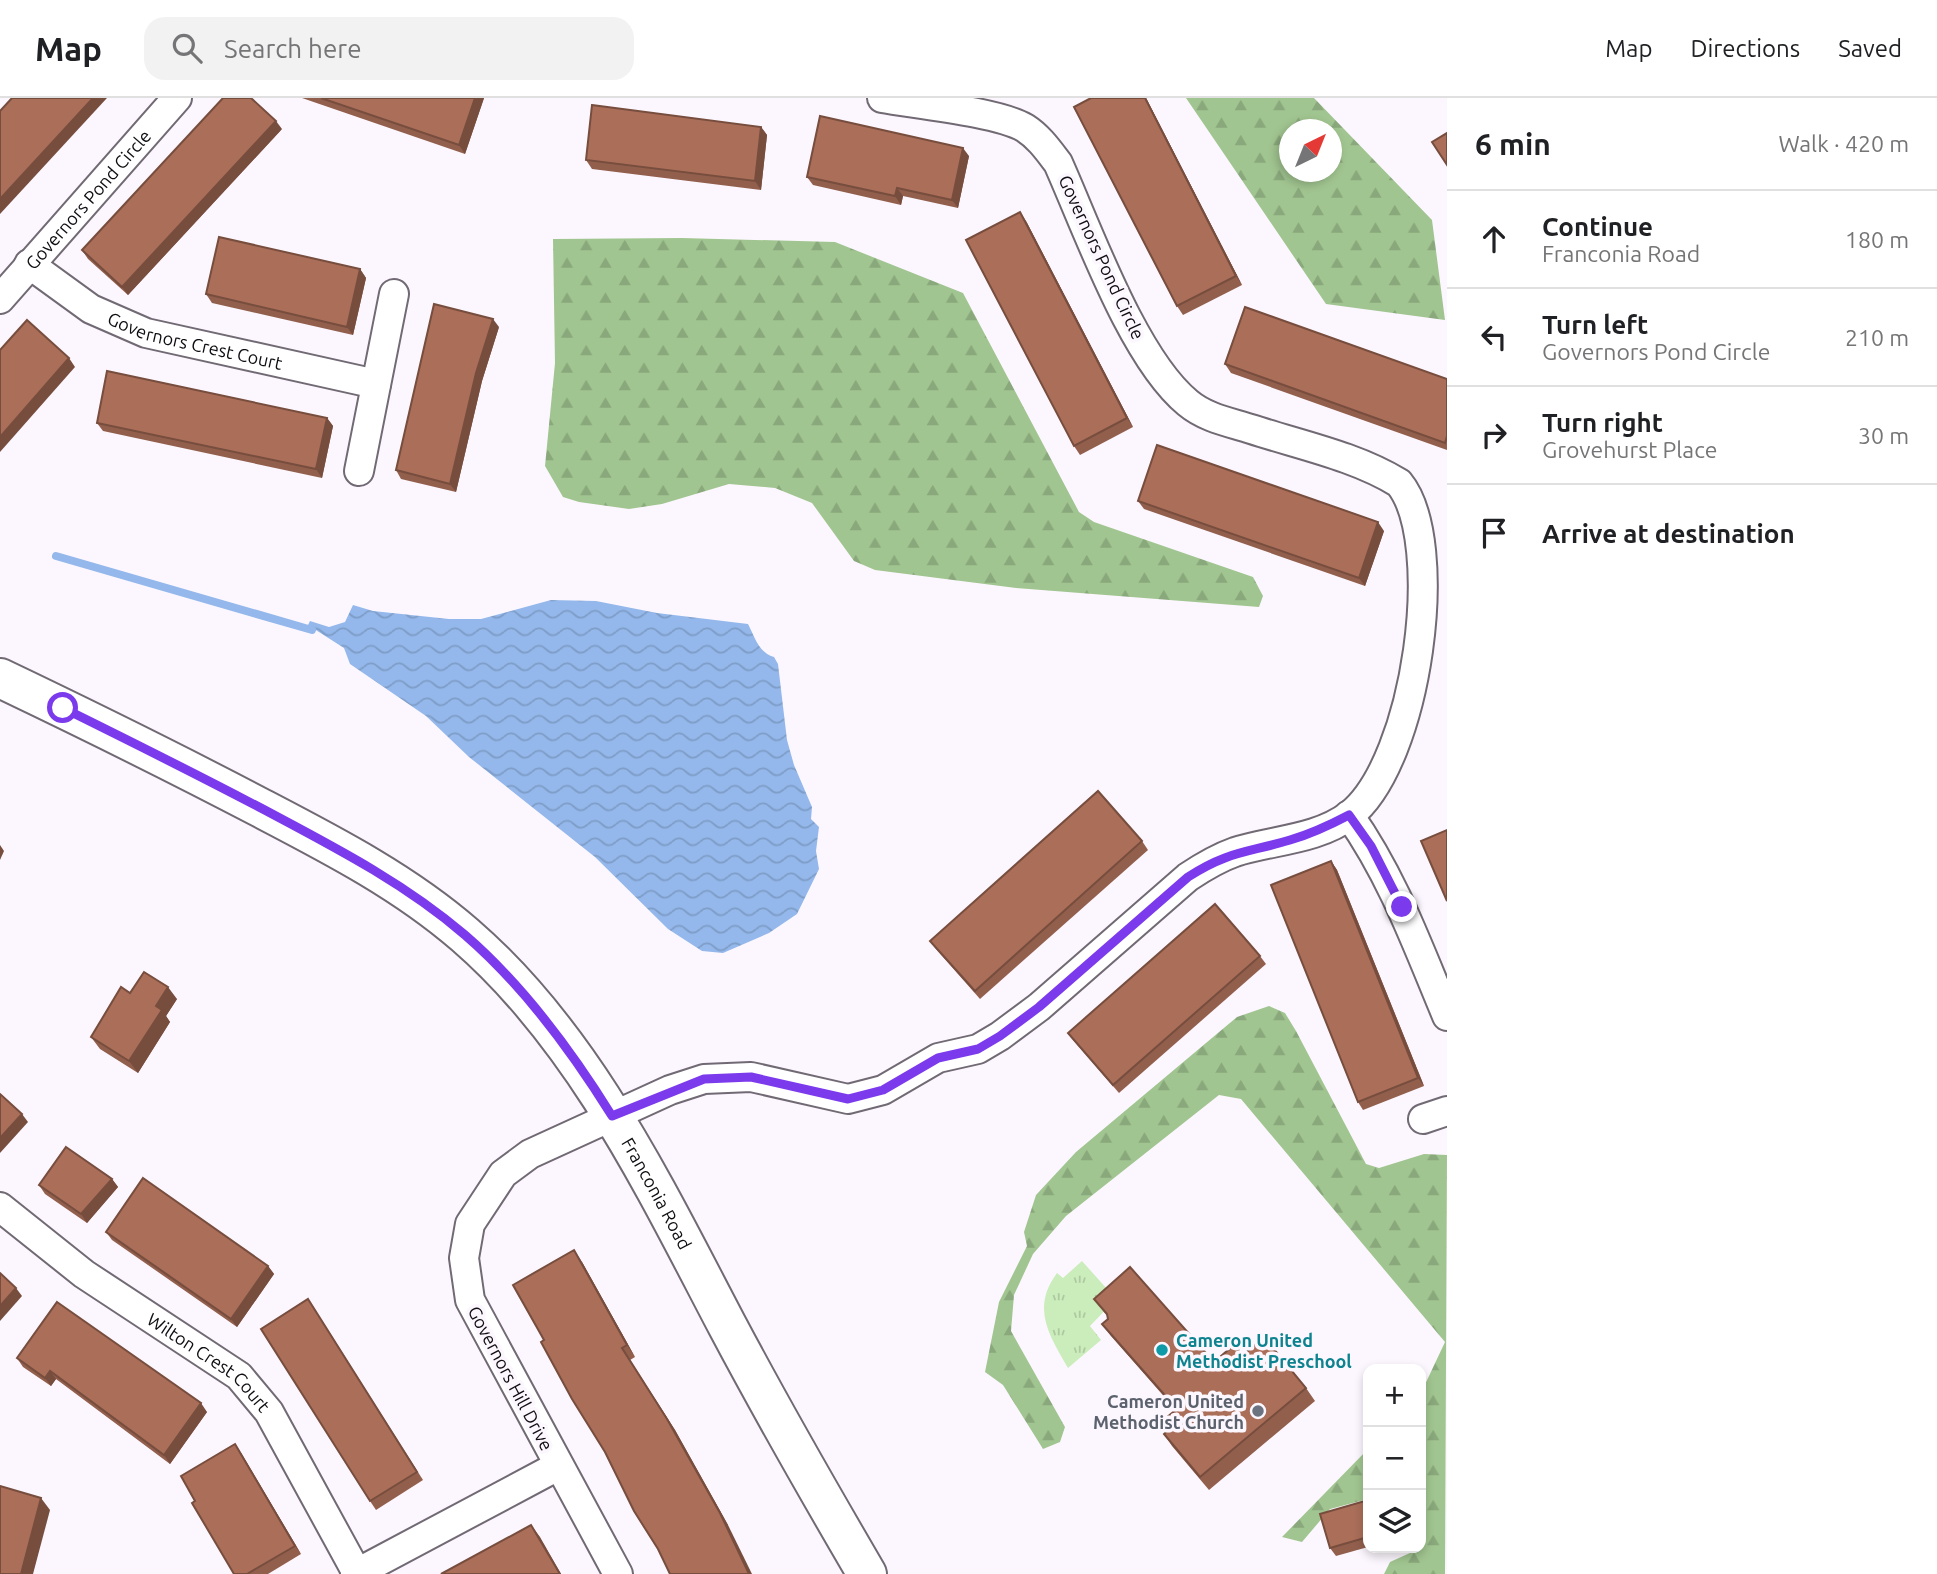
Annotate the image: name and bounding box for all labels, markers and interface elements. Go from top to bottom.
search box [144,17,634,80]
icon: search [168,29,206,67]
text: Map [35,30,102,67]
text: Search here [224,34,362,63]
text: Map [1605,35,1652,62]
text: Directions [1690,35,1800,62]
text: Saved [1838,35,1902,62]
north arrow [1279,119,1342,182]
street label: Governors Pond Circle [21,125,154,273]
text: 6 min [1475,127,1551,161]
text: Walk · 420 m [1778,131,1909,156]
street label: Governors Pond Circle [1055,172,1149,342]
text: Continue [1542,212,1653,241]
icon: ahead [1475,220,1513,258]
text: 180 m [1845,227,1909,252]
text: Franconia Road [1542,241,1700,266]
street label: Governors Crest Court [105,308,284,373]
text: Turn left [1542,310,1648,339]
icon: left [1475,318,1513,356]
text: 210 m [1845,325,1909,350]
text: Governors Pond Circle [1542,339,1770,364]
text: Turn right [1542,408,1663,437]
icon: right [1475,416,1513,454]
text: 30 m [1858,423,1909,448]
text: Grovehurst Place [1542,437,1717,462]
icon: arrive [1475,514,1513,552]
text: Arrive at destination [1542,519,1795,548]
route start [47,692,78,723]
route end [1386,891,1417,922]
street label: Franconia Road [618,1134,696,1252]
street label: Governors Hill Drive [464,1302,558,1454]
street label: Wilton Crest Court [144,1309,274,1416]
place label: Cameron United Methodist Preschool [1176,1330,1352,1371]
marker: Cameron United Methodist Preschool [1154,1342,1170,1358]
map controls [1363,1364,1426,1553]
button: + [1363,1364,1426,1427]
place label: Cameron United Methodist Church [1093,1391,1244,1432]
marker: Cameron United Methodist Church [1250,1403,1266,1419]
button: − [1363,1427,1426,1490]
button: layers [1363,1490,1426,1553]

